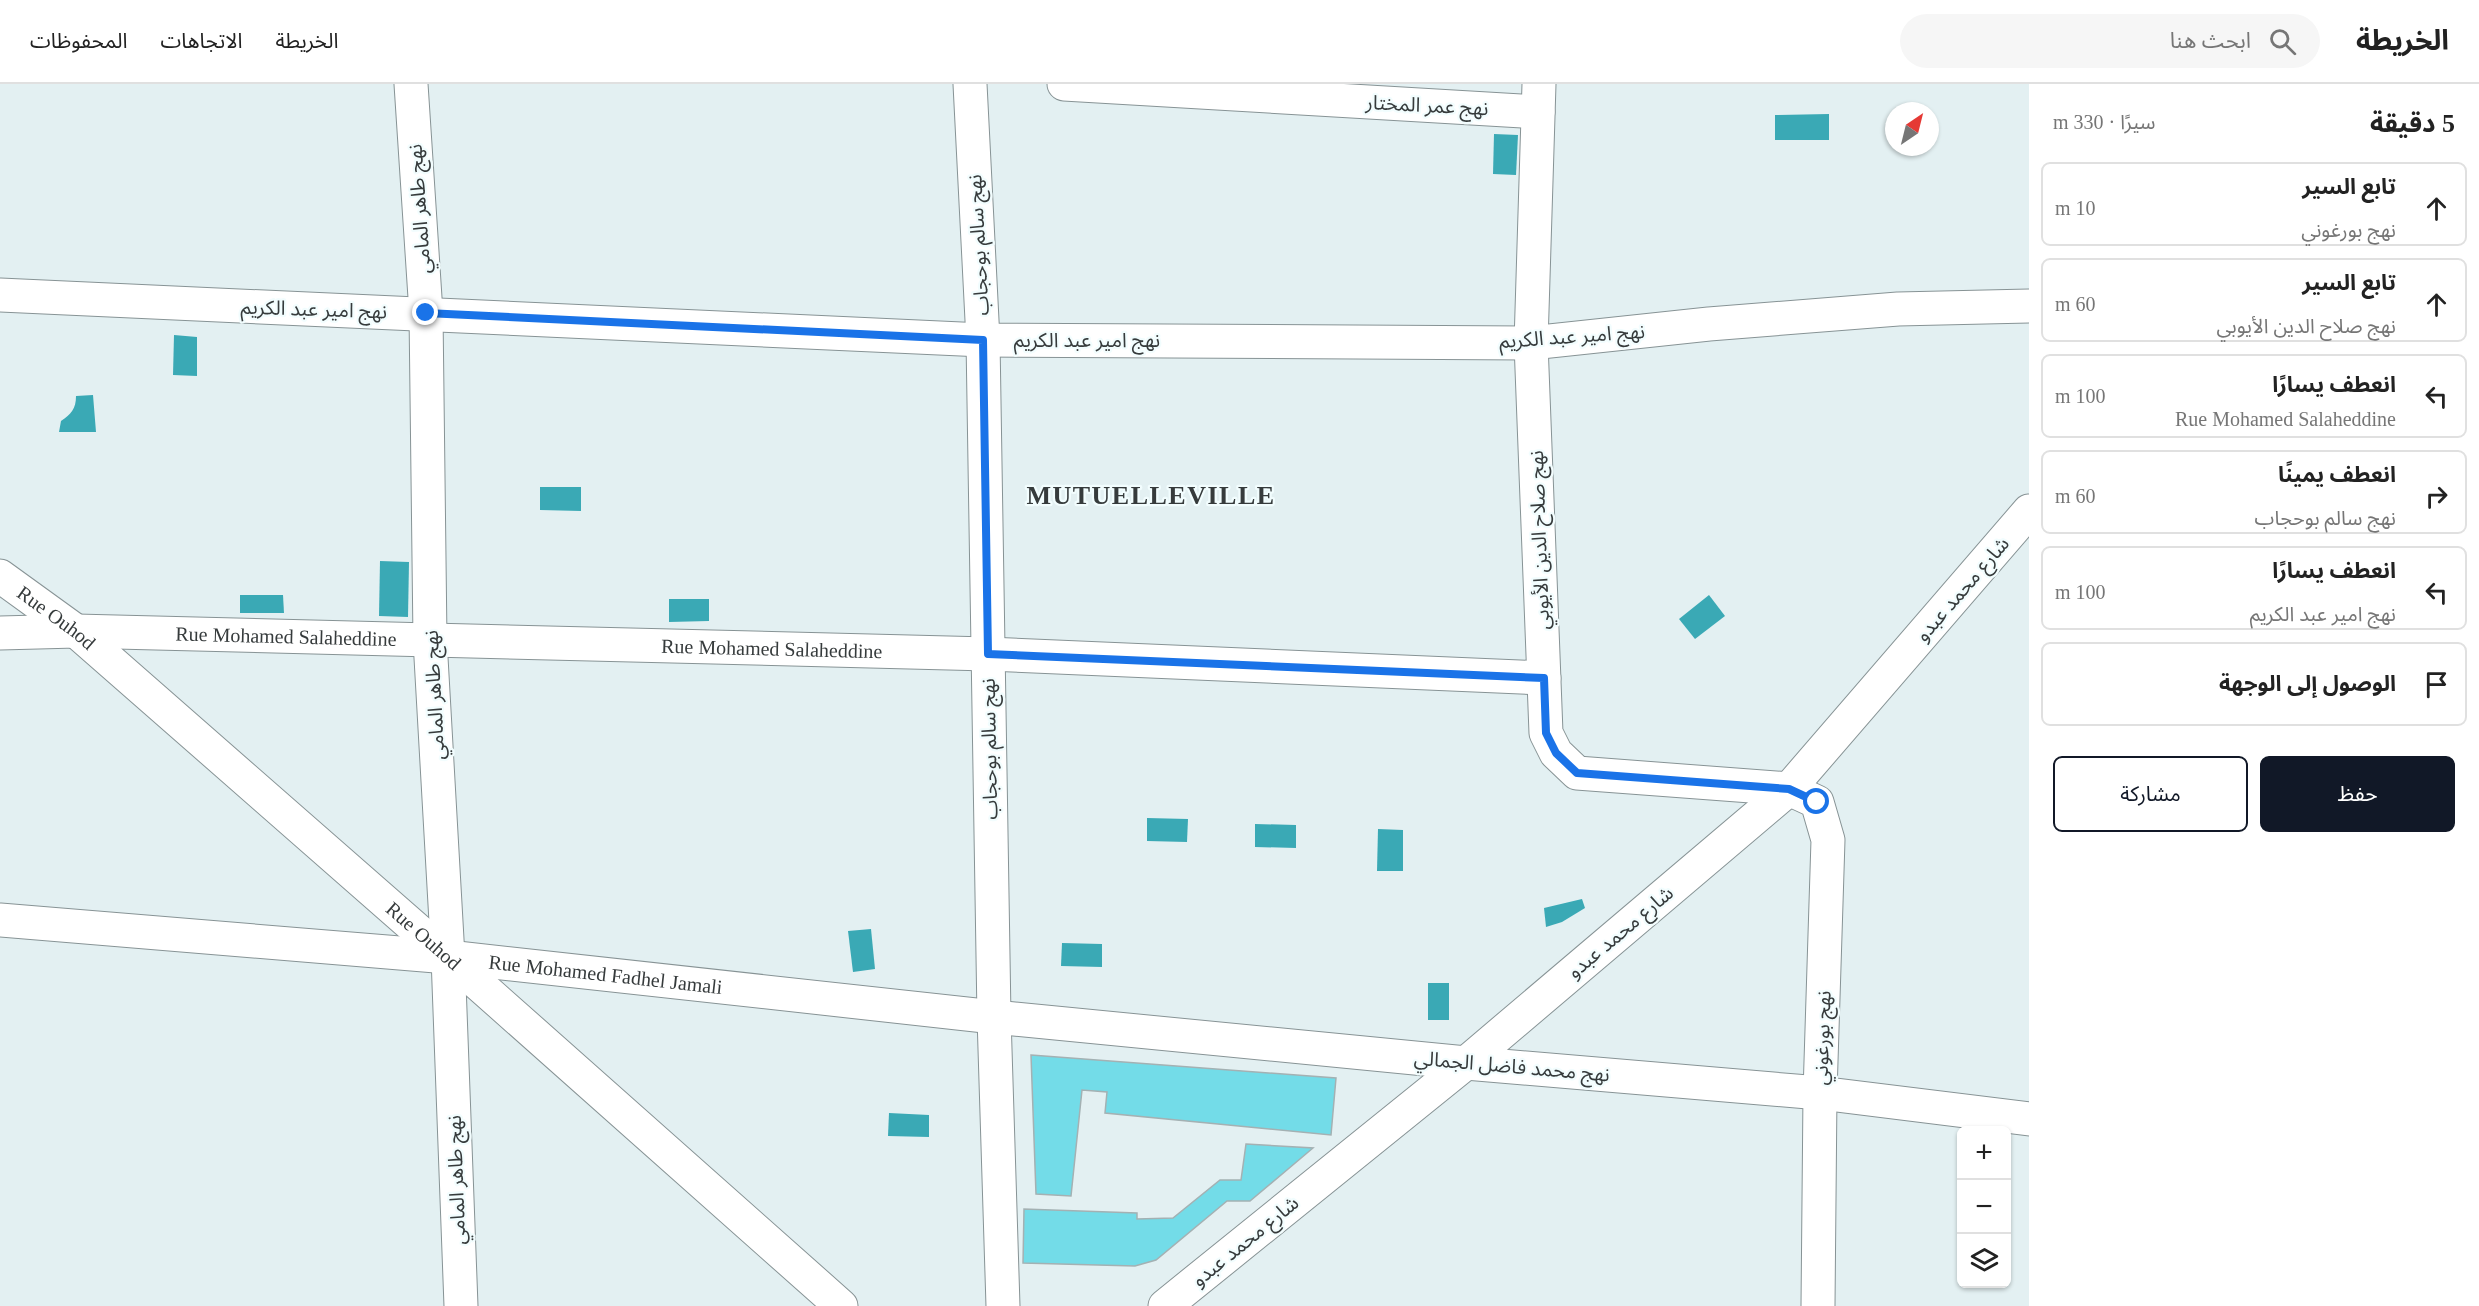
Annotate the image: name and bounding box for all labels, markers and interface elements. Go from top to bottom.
search box [1900,14,2320,68]
icon: search [2266,25,2299,58]
text: الخريطة [2356,25,2449,56]
text: ابحث هنا [2170,28,2251,53]
text: المحفوظات [30,29,127,53]
text: الاتجاهات [160,29,242,53]
text: الخريطة [275,29,338,53]
street label: نهج عمر المختار [1364,91,1489,123]
north arrow [1885,102,1939,156]
text: 5 دقيقة [2370,109,2455,138]
text: سيرًا · 330 m [2053,111,2156,133]
street label: نهج طاهر المامي [403,143,439,275]
street label: نهج سالم بوحجاب [963,174,997,316]
text: تابع السير [2302,174,2396,199]
icon: ahead [2420,192,2453,225]
text: 10 m [2055,197,2096,219]
text: نهج بورغوني [2301,219,2396,241]
text: تابع السير [2302,270,2396,295]
icon: ahead [2420,288,2453,321]
text: 60 m [2055,293,2096,315]
street label: نهج امير عبد الكريم [240,295,388,327]
route end [412,299,438,325]
text: نهج صلاح الدين الأيوبي [2217,315,2396,337]
street label: نهج امير عبد الكريم [1498,320,1646,356]
street label: نهج امير عبد الكريم [1014,329,1160,355]
text: انعطف يسارًا [2272,372,2396,397]
icon: left [2420,380,2453,413]
text: 100 m [2055,385,2106,407]
text: Rue Mohamed Salaheddine [2175,408,2396,430]
street label: نهج صلاح الدين الأيوبي [1525,450,1558,630]
text: انعطف يمينًا [2278,462,2396,487]
icon: right [2420,480,2453,513]
district label: MUTUELLEVILLE [1026,481,1276,510]
text: 60 m [2055,485,2096,507]
text: نهج سالم بوحجاب [2255,507,2396,529]
street label: شارع محمد عبدو [1911,532,2016,648]
text: انعطف يسارًا [2272,558,2396,583]
icon: left [2420,576,2453,609]
street label: Rue Ouhod [13,581,100,654]
text: 100 m [2055,581,2106,603]
text: نهج امير عبد الكريم [2250,603,2396,625]
street label: Rue Mohamed Salaheddine [175,623,397,650]
street label: نهج طاهر المامي [420,629,453,760]
street label: Rue Mohamed Salaheddine [661,635,883,662]
icon: arrive [2420,668,2453,701]
text: الوصول إلى الوجهة [2219,671,2396,696]
street label: نهج سالم بوحجاب [977,678,1005,820]
button: مشاركة [2053,756,2248,832]
button: حفظ [2260,756,2455,832]
route start [1803,788,1829,814]
street label: شارع محمد عبدو [1563,881,1680,986]
street label: Rue Ouhod [382,897,465,974]
street label: Rue Mohamed Fadhel Jamali [487,951,724,998]
street label: نهج بورغوني [1809,990,1839,1086]
street label: نهج محمد فاضل الجمالي [1413,1046,1611,1090]
street label: نهج طاهر المامي [443,1115,474,1245]
map controls [1957,1126,2011,1288]
button: + [1957,1126,2011,1180]
button: − [1957,1180,2011,1234]
street label: شارع محمد عبدو [1187,1191,1305,1294]
button: layers [1957,1234,2011,1288]

